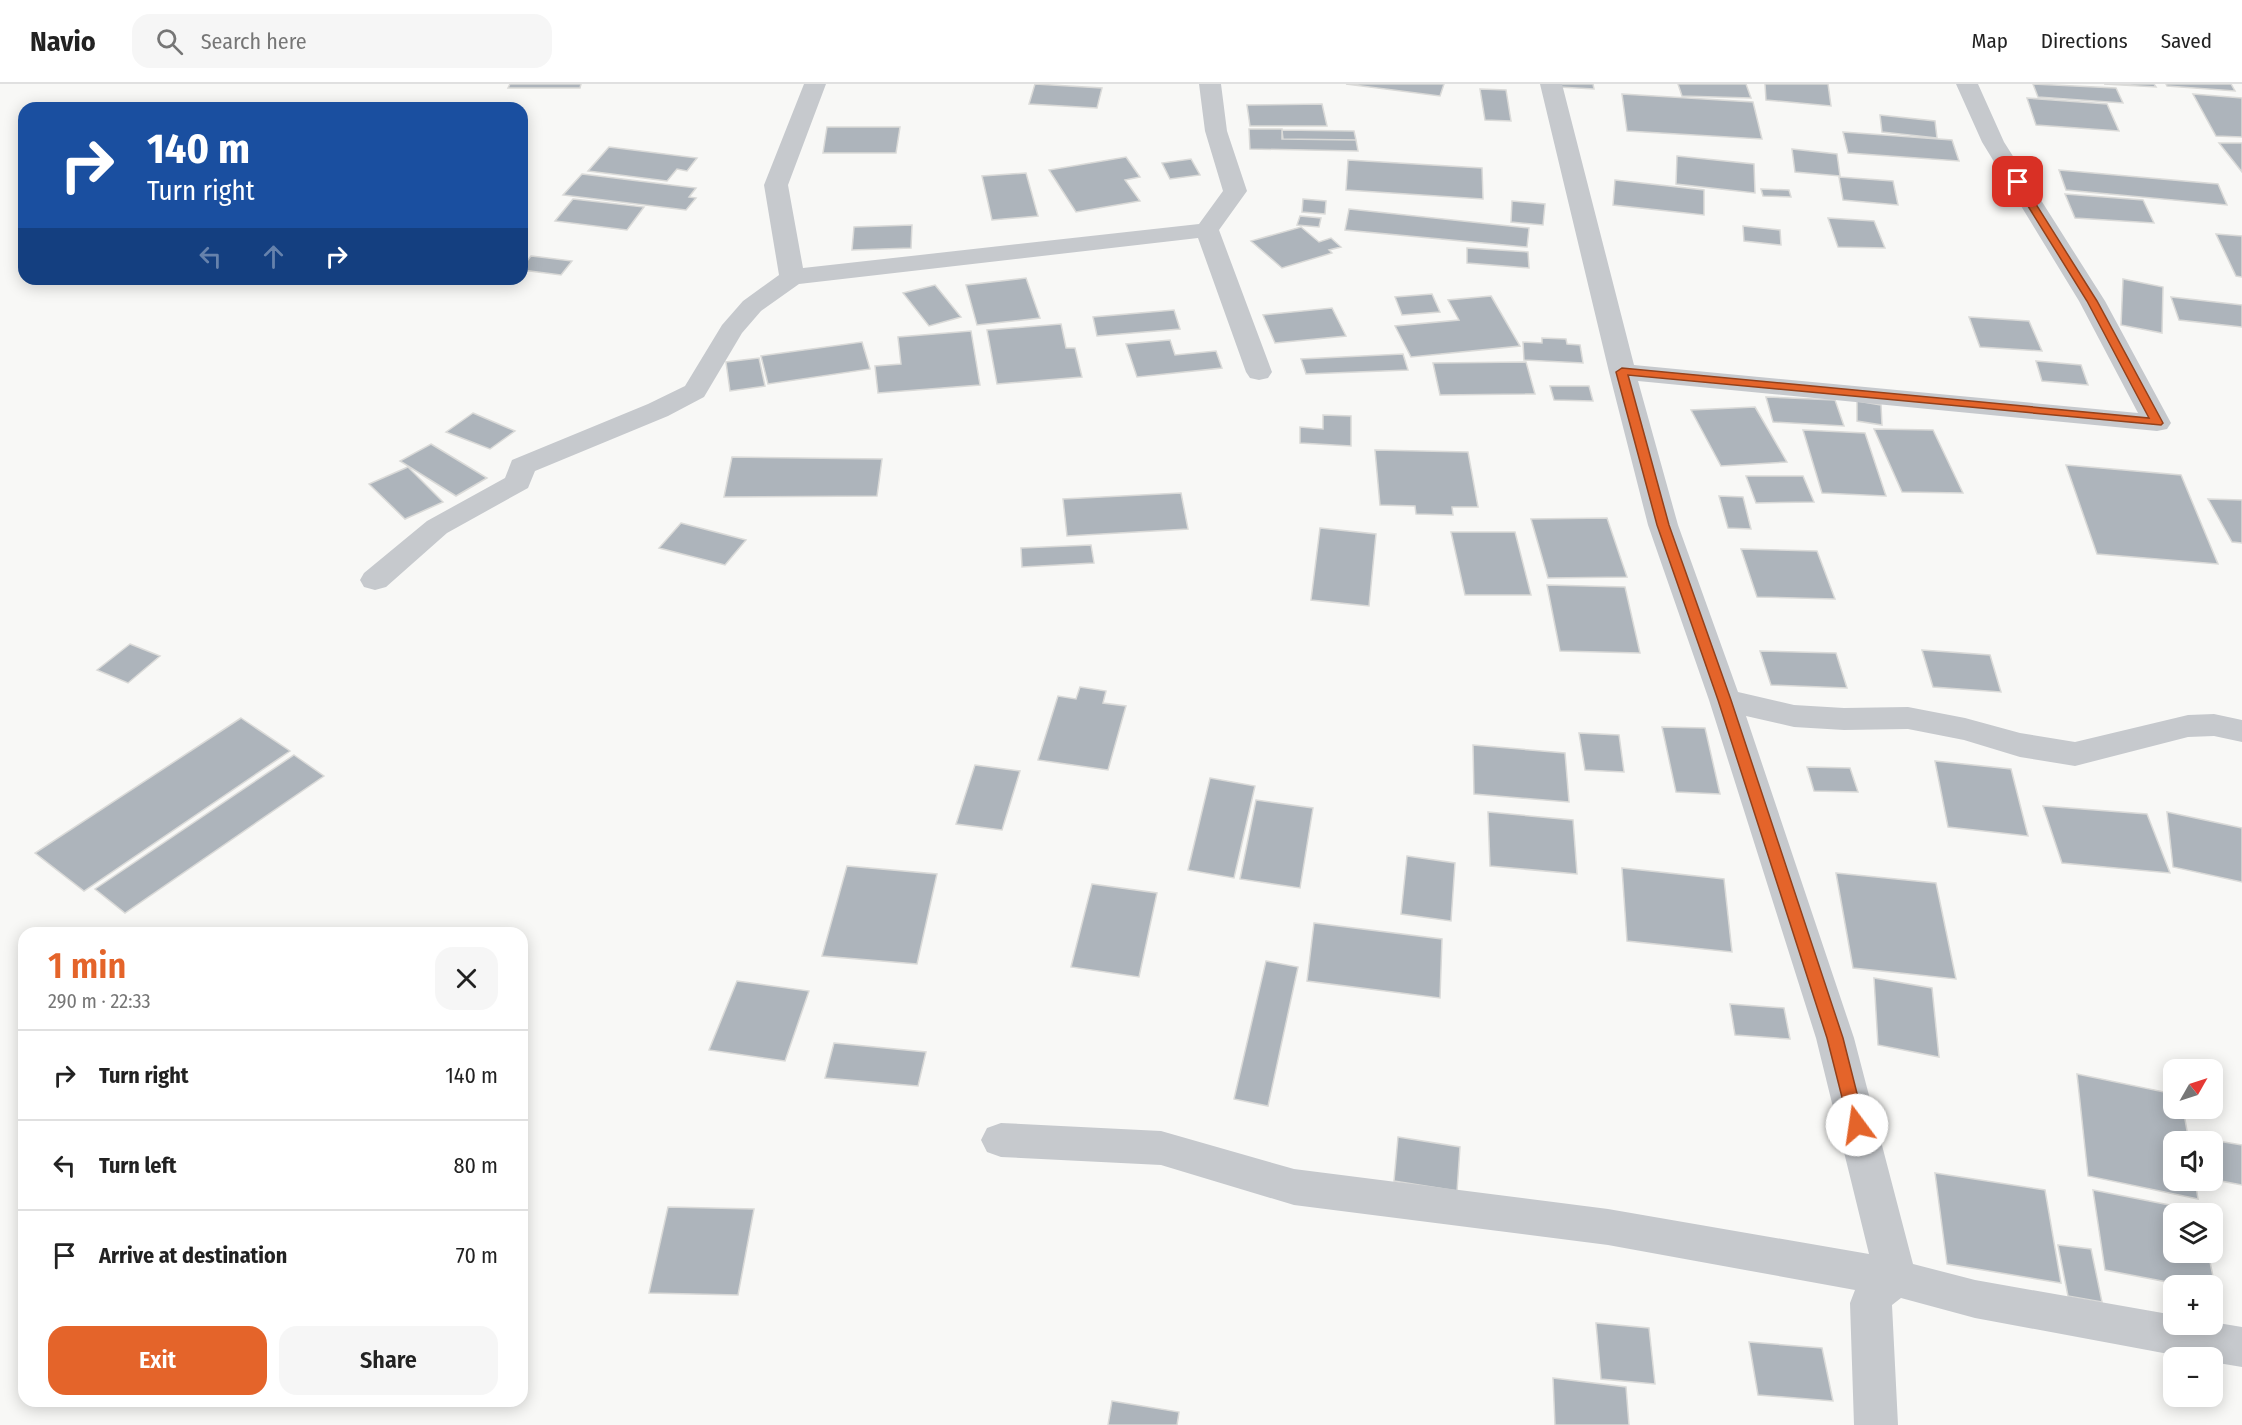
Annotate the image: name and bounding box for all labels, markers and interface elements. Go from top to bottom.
search box [132,14,552,68]
text: Navio [30,25,96,58]
icon: search [153,25,186,58]
text: Search here [201,28,307,55]
text: Map [1971,28,2008,54]
text: Directions [2041,28,2128,54]
text: Saved [2161,28,2212,54]
text: 140 m [147,124,250,174]
icon: right [48,126,126,204]
pin [1992,156,2043,207]
icon: arrive [2001,165,2034,198]
text: Turn right [147,175,255,207]
icon: left [194,240,227,273]
icon: ahead [257,240,290,273]
icon: right [320,240,353,273]
text: 1 min [48,944,126,988]
button: close [435,947,498,1010]
text: 290 m · 22:33 [48,989,151,1013]
icon: right [48,1059,81,1092]
north arrow [2163,1059,2223,1119]
map controls [2163,1059,2223,1407]
text: Turn right [99,1062,188,1089]
text: 140 m [445,1062,498,1089]
position arrow [1825,1093,1889,1157]
button: sound [2163,1131,2223,1191]
icon: left [48,1149,81,1182]
text: Turn left [99,1152,177,1179]
text: 80 m [453,1152,498,1179]
button: layers [2163,1203,2223,1263]
icon: arrive [48,1239,81,1272]
text: Arrive at destination [99,1242,287,1269]
text: 70 m [456,1242,498,1269]
button: + [2163,1275,2223,1335]
button: Exit [48,1326,267,1395]
button: Share [279,1326,498,1395]
button: − [2163,1347,2223,1407]

